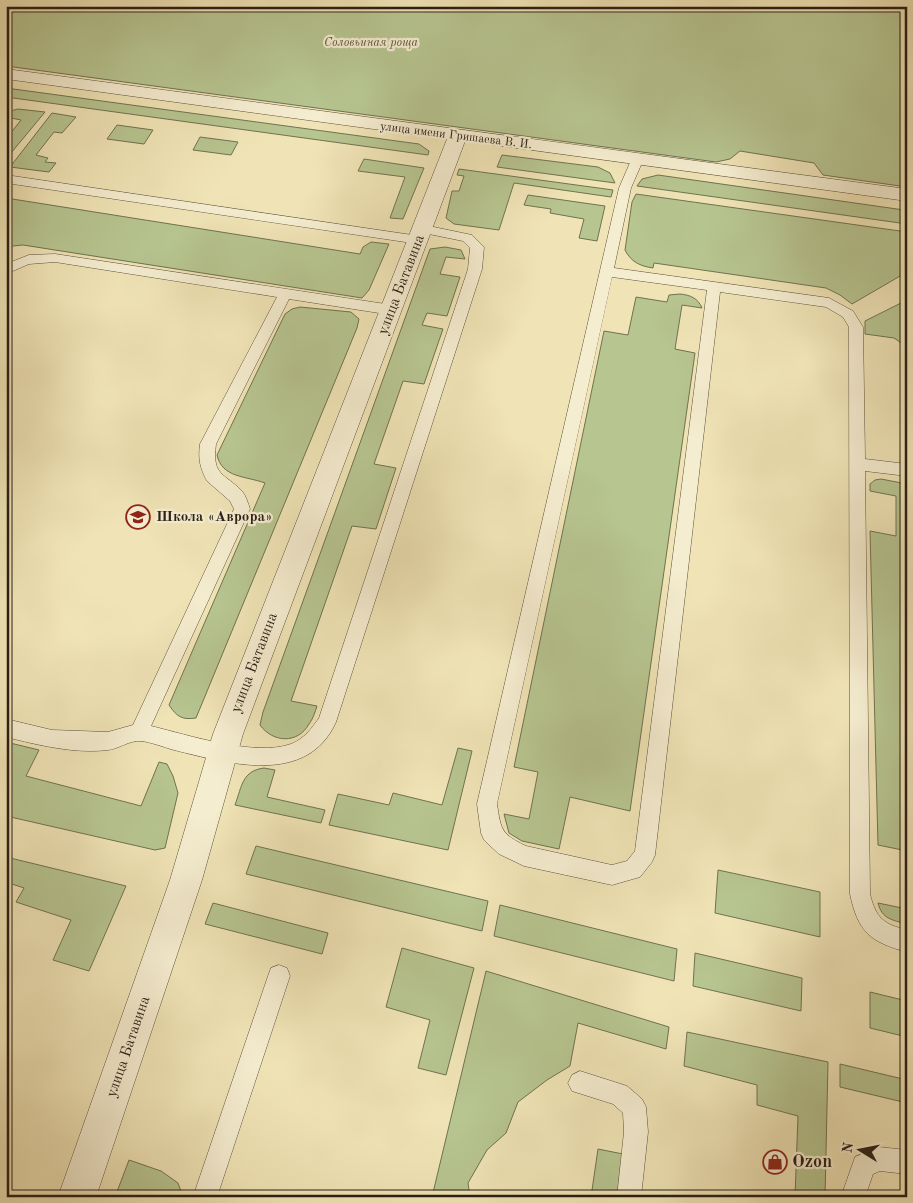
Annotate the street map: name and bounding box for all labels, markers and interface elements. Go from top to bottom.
park label: Соловьиная роща [324,37,419,49]
street label: улица имени Гришаева В. И. [379,121,533,151]
street label: улица Батавина [376,232,428,337]
school or university icon: Школа «Аврора» [125,504,151,530]
place label: Школа «Аврора» [156,510,272,525]
street label: улица Батавина [229,610,281,715]
street label: улица Батавина [105,994,154,1100]
north arrow [836,1126,886,1176]
text: N [840,1141,856,1154]
shop icon: Ozon [762,1149,788,1175]
place label: Ozon [792,1153,832,1171]

